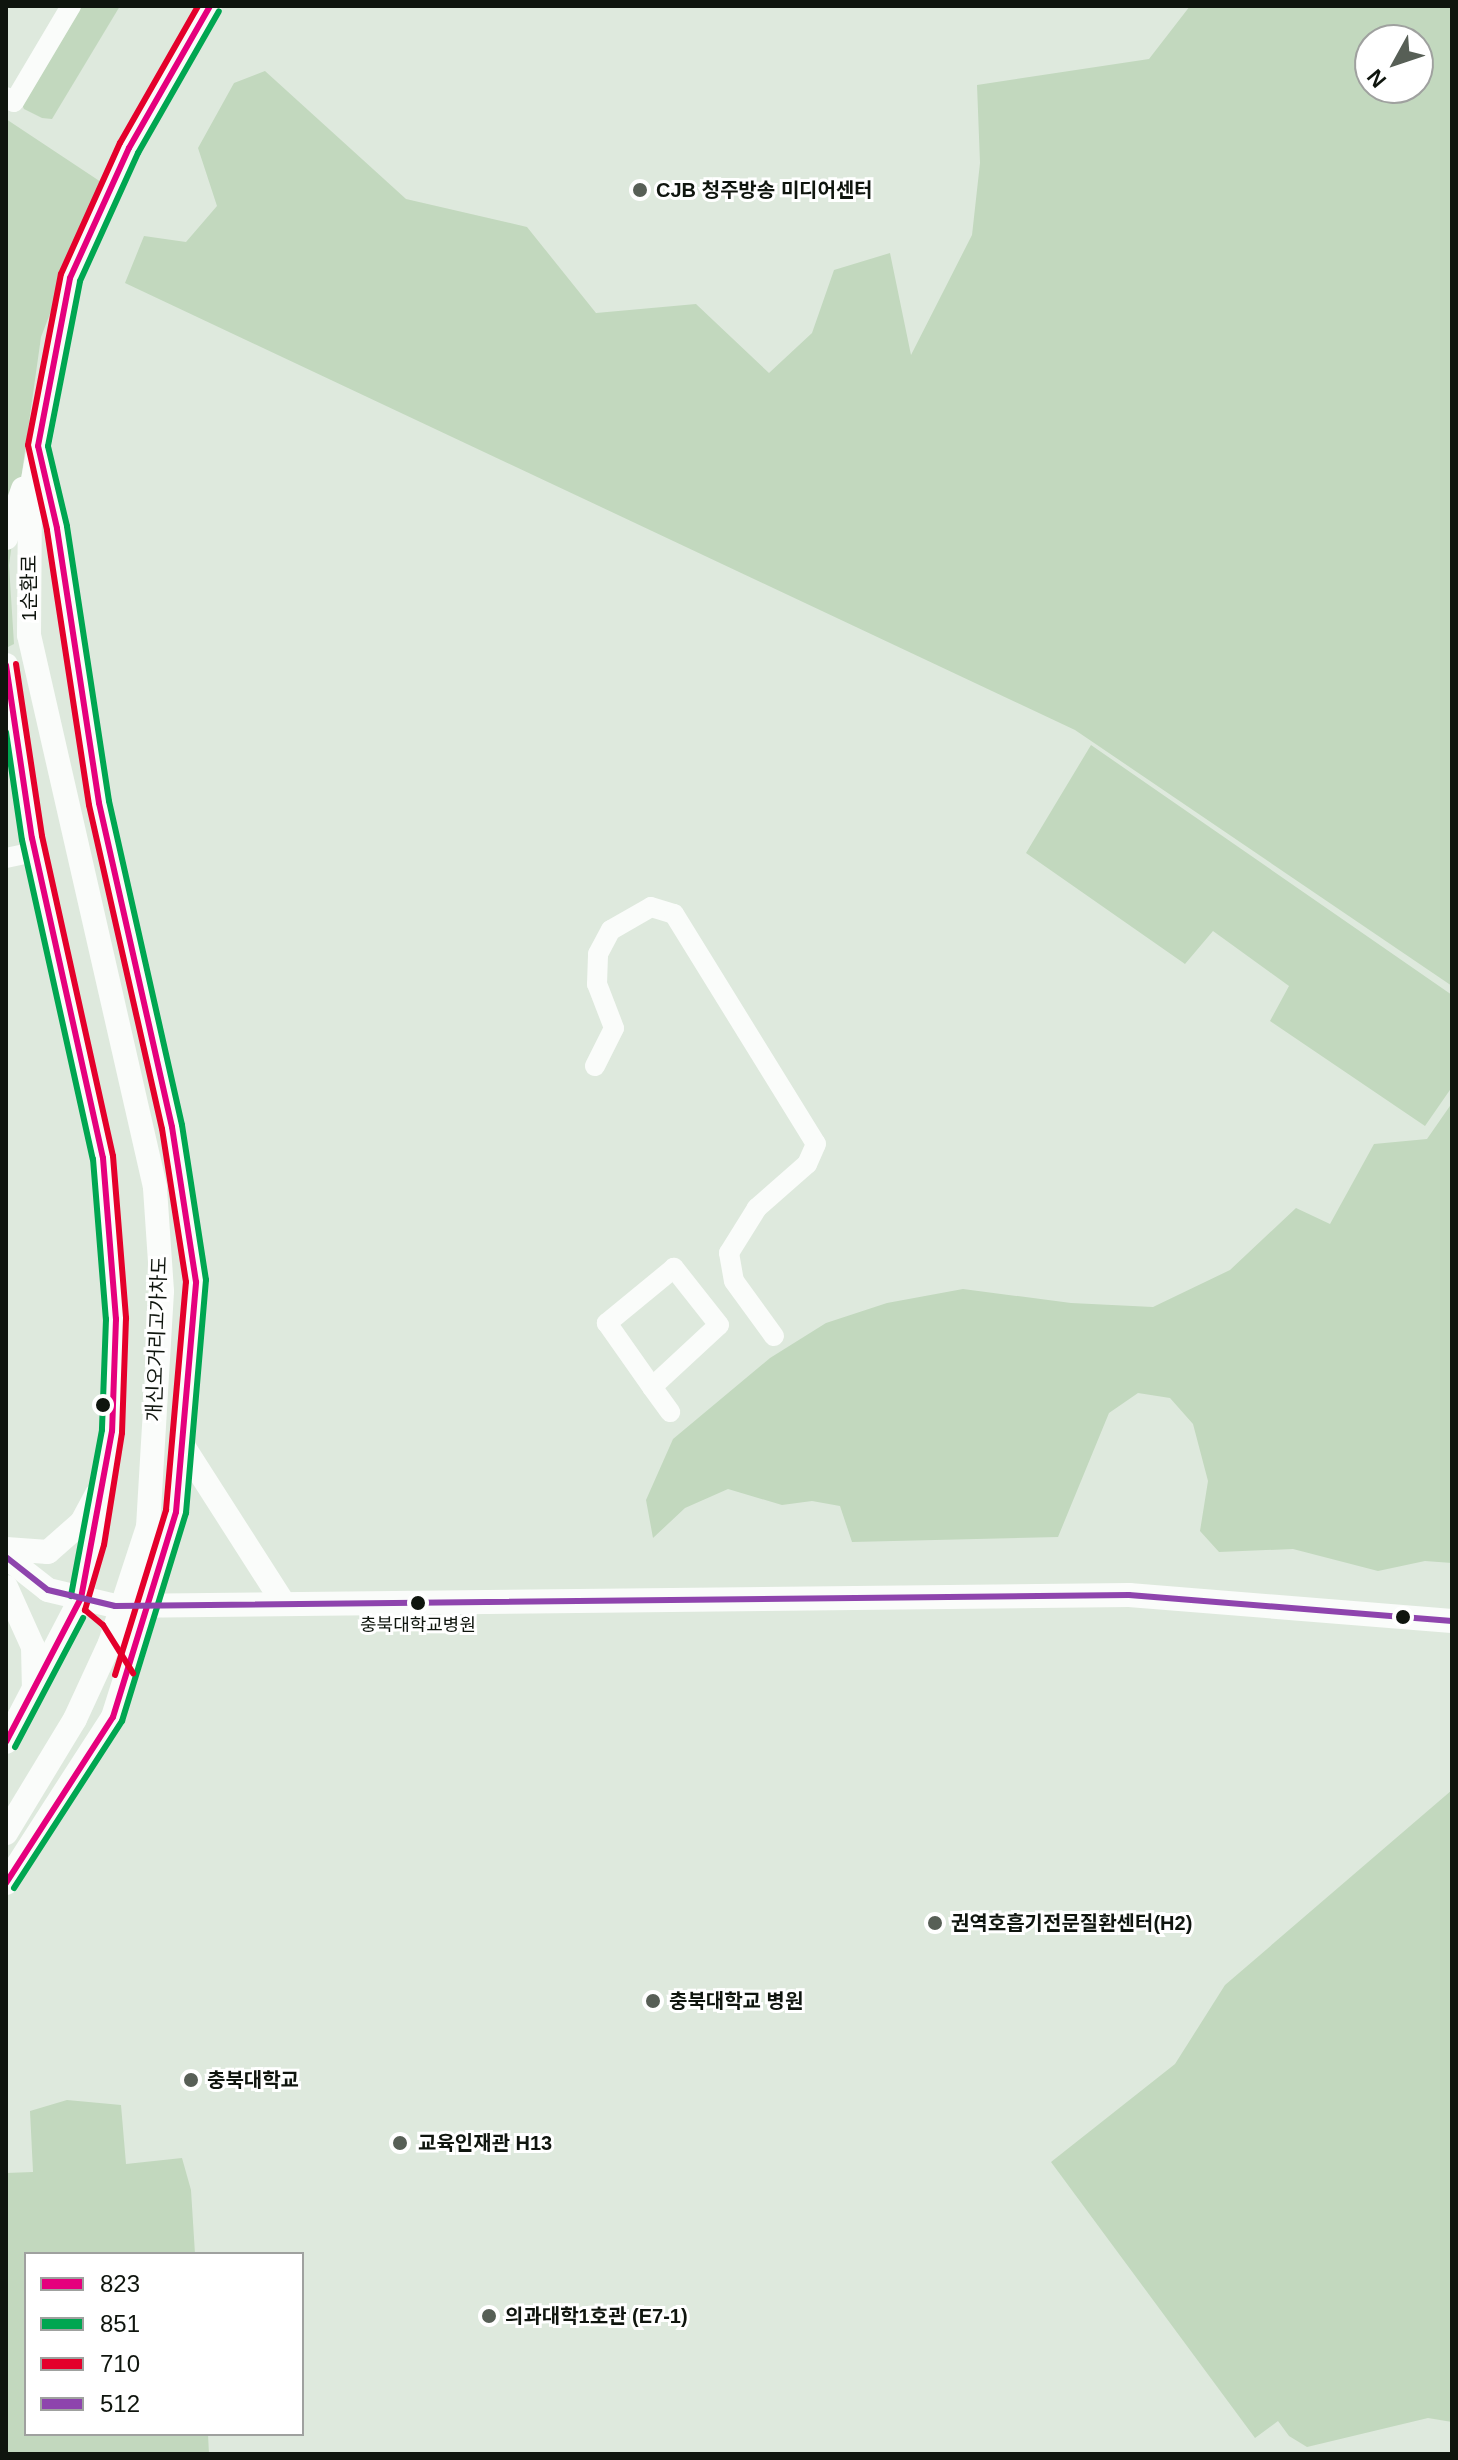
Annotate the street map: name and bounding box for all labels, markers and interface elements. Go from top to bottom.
north arrow [1354,24,1434,104]
text: N [1362,64,1391,93]
place label: CJB 청주방송 미디어센터 [656,178,873,202]
marker: CJB 청주방송 미디어센터 [631,181,649,199]
street label: 1순환로 [17,555,41,621]
street label: 개신오거리고가차도 [142,1256,172,1422]
unlabelled marker [95,1397,111,1413]
marker: 충북대학교병원 [410,1595,426,1611]
unlabelled marker [1395,1609,1411,1625]
place label: 충북대학교병원 [360,1614,476,1636]
place label: 권역호흡기전문질환센터(H2) [951,1911,1192,1935]
marker: 권역호흡기전문질환센터(H2) [926,1914,944,1932]
place label: 충북대학교 병원 [669,1989,803,2013]
marker: 충북대학교 병원 [644,1992,662,2010]
place label: 충북대학교 [207,2068,299,2092]
marker: 충북대학교 [182,2071,200,2089]
place label: 교육인재관 H13 [418,2131,552,2155]
marker: 교육인재관 H13 [389,2132,411,2154]
legend [24,2252,304,2436]
text: 823 [100,2270,140,2297]
place label: 의과대학1호관 (E7-1) [505,2304,688,2328]
marker: 의과대학1호관 (E7-1) [480,2307,498,2325]
text: 851 [100,2310,140,2337]
text: 710 [100,2350,140,2377]
text: 512 [100,2390,140,2417]

